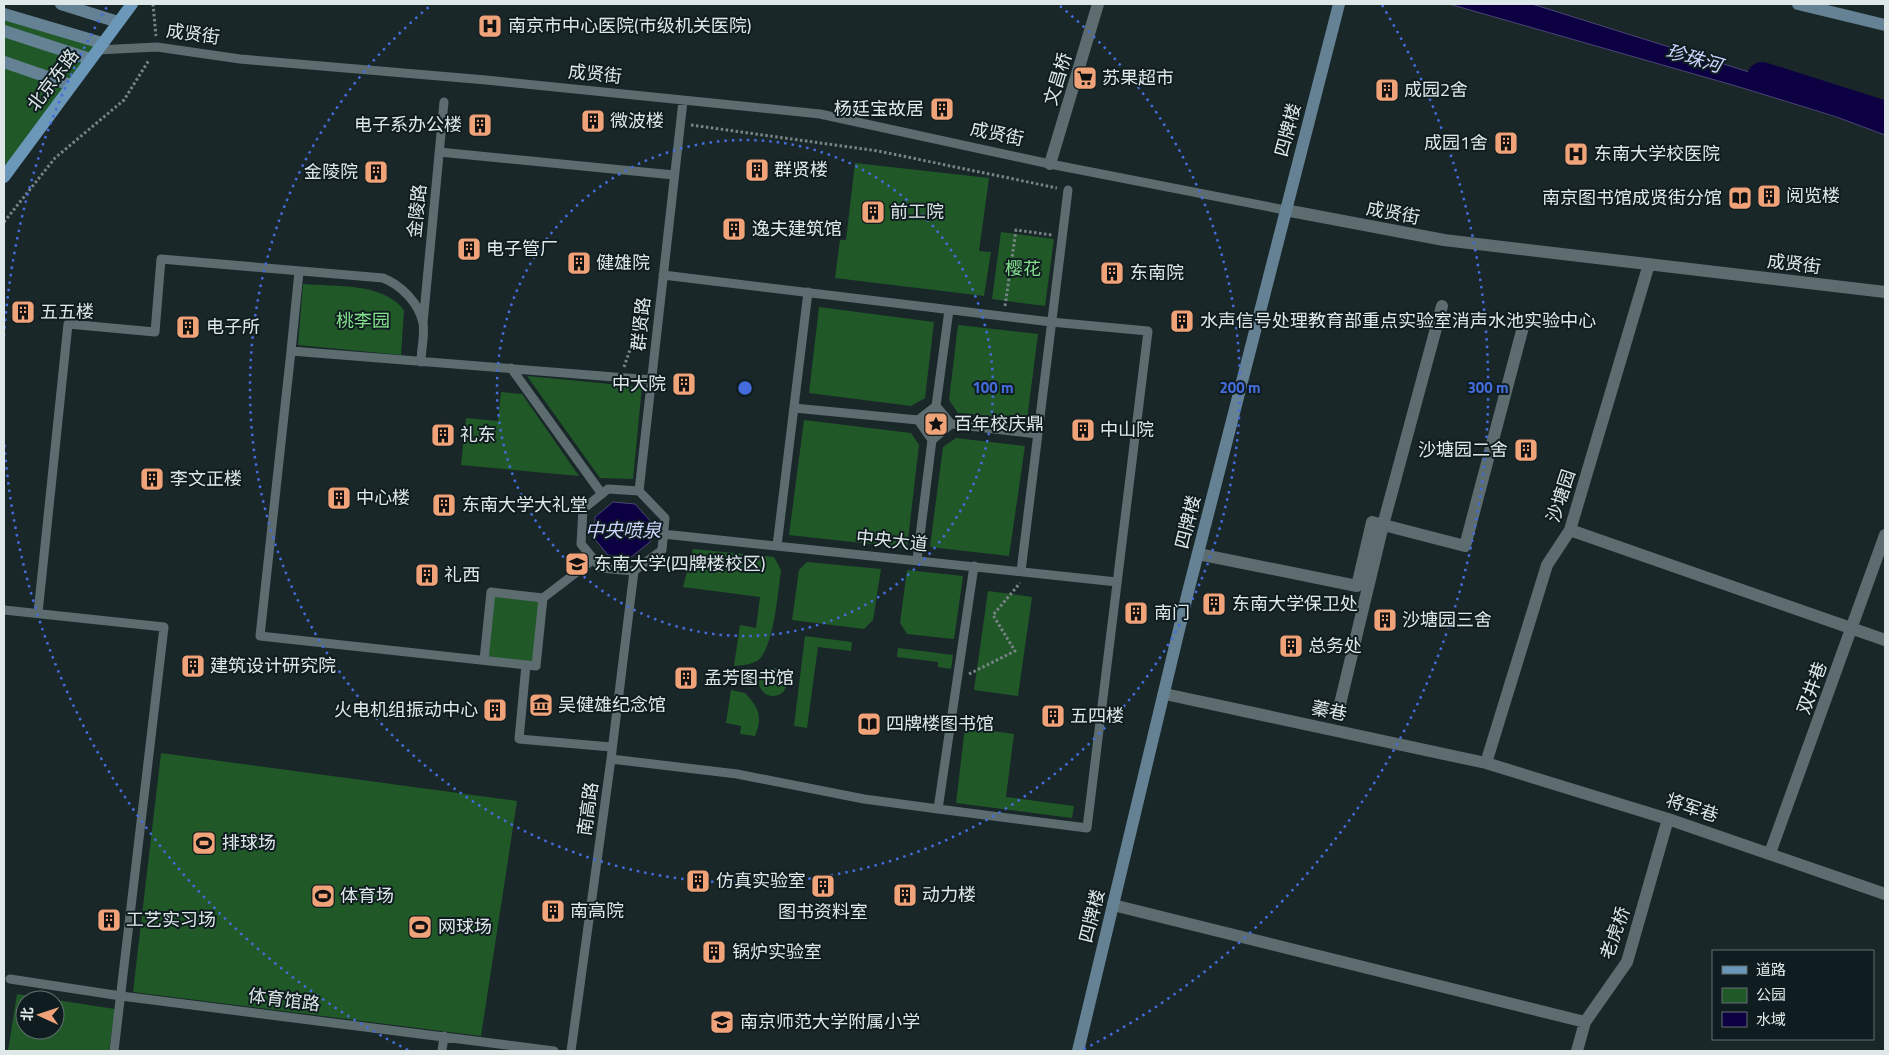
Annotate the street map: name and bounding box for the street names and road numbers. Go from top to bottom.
street label: 成贤街 [164,16,222,51]
street label: 北京东路 [20,43,85,117]
street label: 文昌桥 [1037,49,1078,109]
street label: 成贤街 [567,57,623,90]
street label: 四牌楼 [1267,100,1308,159]
street label: 成贤街 [968,115,1026,152]
street label: 金陵路 [400,183,433,239]
street label: 成贤街 [1364,194,1422,231]
street label: 成贤街 [1766,247,1823,280]
street label: 群贤路 [624,296,657,352]
street label: 沙塘园 [1539,466,1582,526]
street label: 四牌楼 [1168,492,1207,551]
street label: 中央大道 [855,523,929,558]
street label: 双井巷 [1790,658,1833,718]
street label: 蓁巷 [1309,694,1350,727]
street label: 南高路 [570,780,605,838]
street label: 将军巷 [1662,786,1722,829]
street label: 四牌楼 [1072,886,1111,945]
street label: 老虎桥 [1593,903,1636,963]
street label: 体育馆路 [247,982,321,1017]

